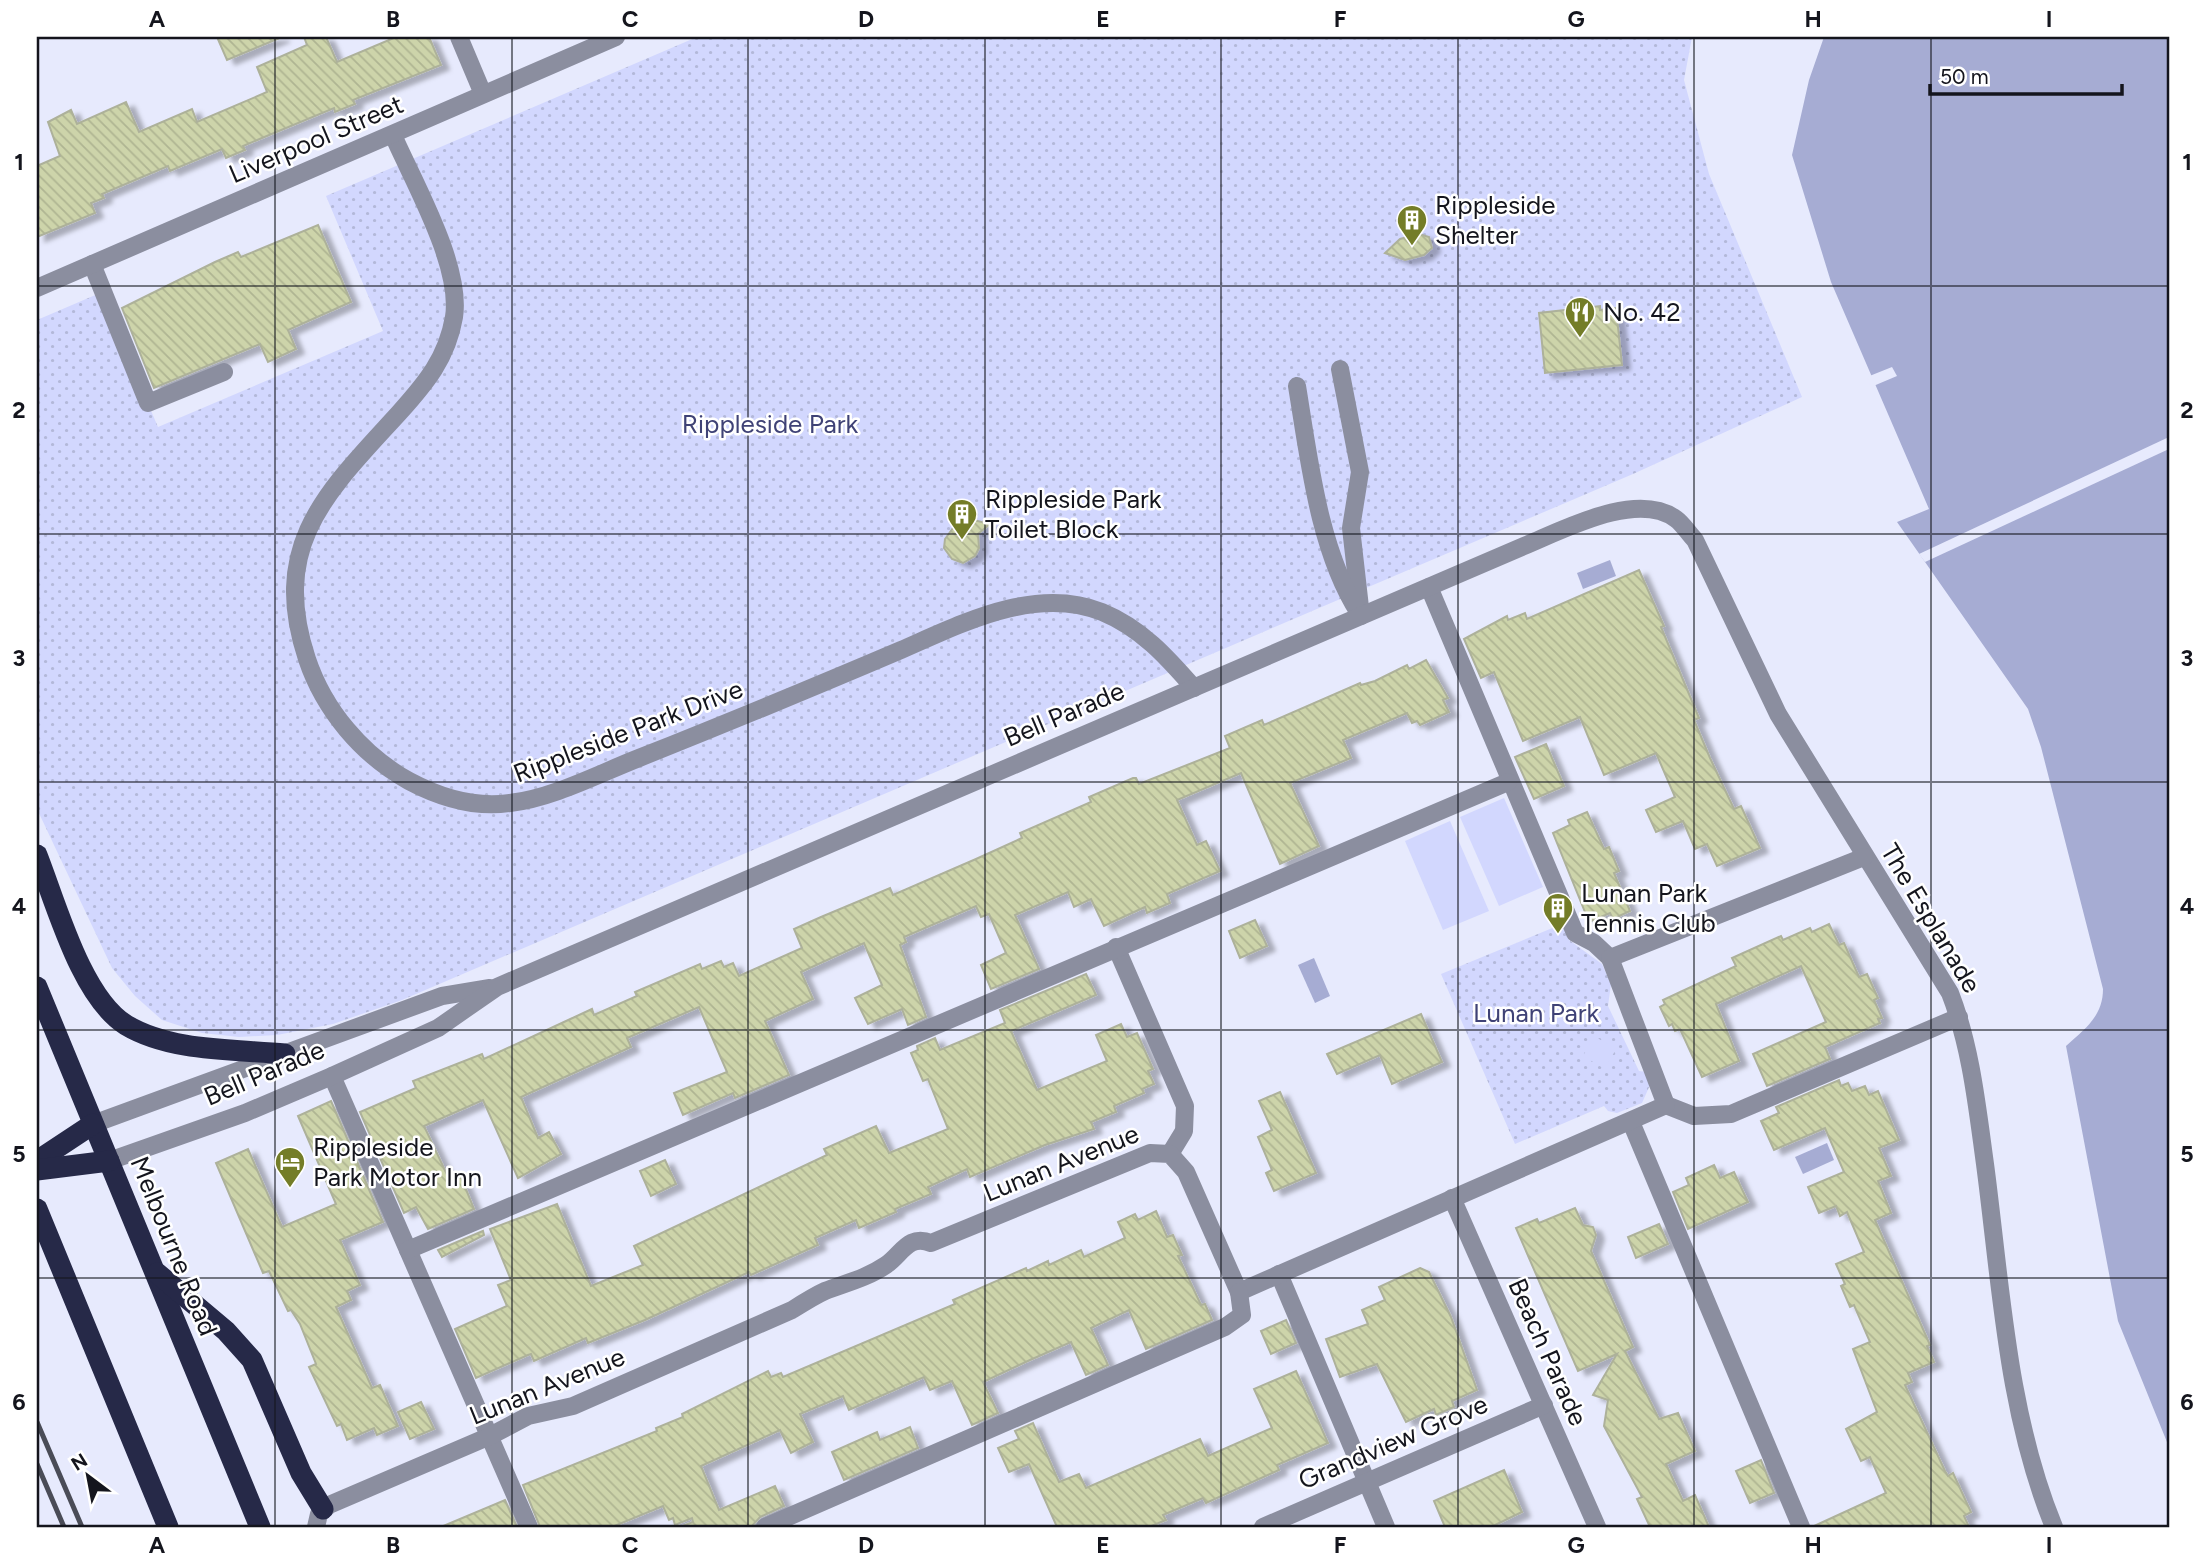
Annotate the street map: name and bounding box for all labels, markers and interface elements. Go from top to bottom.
text: A [149,5,166,33]
text: B [386,5,400,33]
text: C [622,5,639,33]
text: D [858,5,874,33]
text: E [1096,5,1110,33]
text: F [1334,5,1347,33]
text: G [1567,5,1585,33]
text: H [1804,5,1822,33]
text: I [2046,5,2052,33]
scale bar [1930,52,2122,96]
text: 50 m [1940,64,1989,89]
street label: Liverpool Street [224,88,408,190]
text: 1 [14,148,24,176]
text: 1 [2182,148,2192,176]
place label: Rippleside Shelter [1435,189,1556,251]
building icon: Rippleside Shelter [1395,203,1429,247]
restaurant icon: No. 42 [1563,295,1597,339]
place label: No. 42 [1603,296,1681,328]
text: 2 [12,396,26,424]
text: 2 [2180,396,2194,424]
park label: Rippleside Park [682,408,859,440]
place label: Rippleside Park Toilet Block [985,483,1162,545]
building icon: Rippleside Park Toilet Block [945,497,979,541]
text: 3 [13,644,25,672]
text: 3 [2181,644,2193,672]
street label: Rippleside Park Drive [509,673,747,789]
street label: Bell Parade [999,674,1129,754]
street label: The Esplanade [1874,838,1988,998]
place label: Lunan Park Tennis Club [1581,877,1716,939]
building icon: Lunan Park Tennis Club [1541,891,1575,935]
text: 4 [12,892,26,920]
text: 4 [2180,892,2194,920]
park label: Lunan Park [1473,997,1599,1029]
street label: Bell Parade [199,1033,329,1113]
street label: Lunan Avenue [979,1117,1143,1209]
place label: Rippleside Park Motor Inn [313,1131,482,1193]
text: 5 [12,1140,26,1168]
text: 5 [2180,1140,2194,1168]
hotel icon: Rippleside Park Motor Inn [273,1145,307,1189]
street label: Melbourne Road [123,1152,225,1340]
street label: Beach Parade [1501,1273,1595,1431]
street label: Lunan Avenue [465,1340,629,1432]
text: 6 [12,1388,26,1416]
street label: Grandview Grove [1294,1388,1492,1496]
text: 6 [2180,1388,2194,1416]
north arrow [52,1442,122,1512]
text: N [67,1448,92,1476]
text: A [149,1531,166,1559]
text: B [386,1531,400,1559]
text: C [622,1531,639,1559]
text: D [858,1531,874,1559]
text: E [1096,1531,1110,1559]
text: F [1334,1531,1347,1559]
text: G [1567,1531,1585,1559]
text: H [1804,1531,1822,1559]
text: I [2046,1531,2052,1559]

